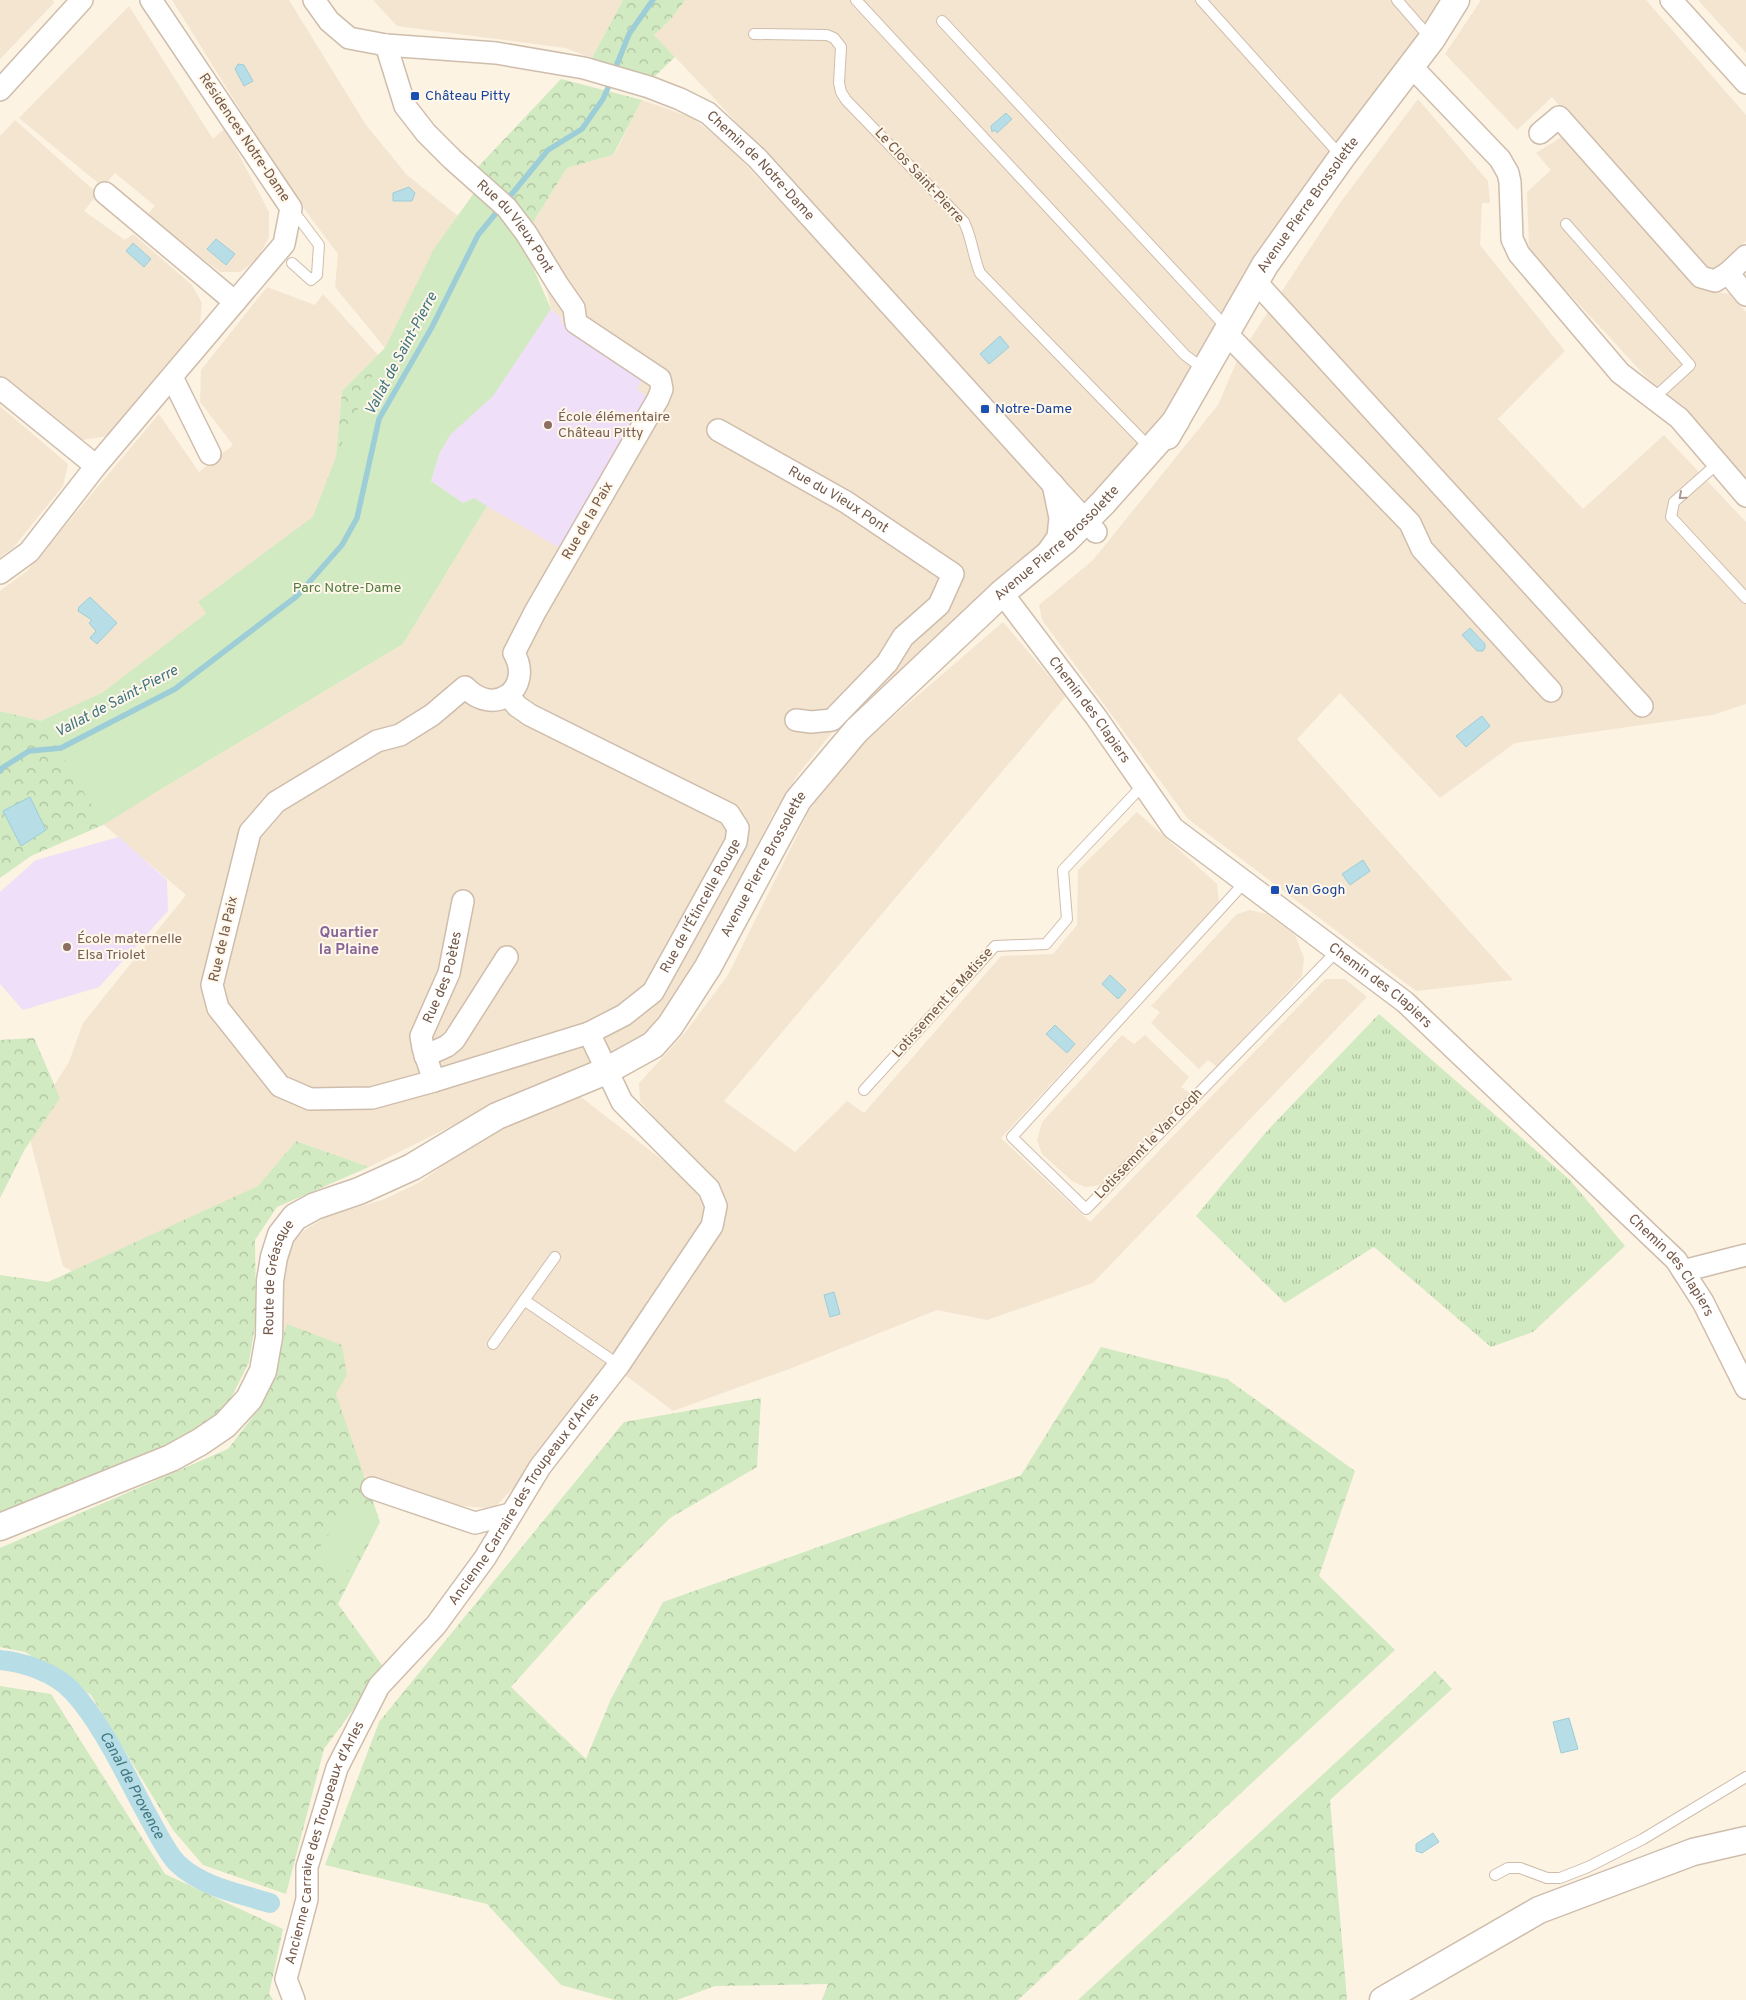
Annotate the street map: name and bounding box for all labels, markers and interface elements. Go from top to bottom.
street label: Résidences Notre-Dame [195,70,293,206]
place label: Château Pitty [425,88,510,105]
marker: Château Pitty [409,90,421,102]
street label: Chemin de Notre-Dame [703,107,818,224]
street label: Le Clos Saint-Pierre [870,125,968,227]
street label: Avenue Pierre Brossolette [1254,134,1363,276]
street label: Rue du Vieux Pont [473,176,557,276]
water label: Vallat de Saint-Pierre [362,289,443,419]
place label: Notre-Dame [995,401,1072,418]
marker: Notre-Dame [979,403,991,415]
place label: École élémentaire Château Pitty [558,408,670,442]
marker: École élémentaire Château Pitty [542,419,554,431]
street label: Rue du Vieux Pont [785,463,892,537]
street label: Rue de la Paix [559,479,617,563]
street label: Avenue Pierre Brossolette [991,482,1123,604]
one-way arrow [1678,490,1687,499]
park label: Parc Notre-Dame [293,580,401,597]
street label: Chemin des Clapiers [1045,653,1134,767]
water label: Vallat de Saint-Pierre [52,661,182,742]
street label: Avenue Pierre Brossolette [717,788,810,940]
street label: Rue de l'Étincelle Rouge [657,836,745,976]
place label: Van Gogh [1285,882,1345,899]
marker: Van Gogh [1269,884,1281,896]
street label: Rue de la Paix [206,894,242,984]
district label: Quartier la Plaine [319,924,379,960]
place label: École maternelle Elsa Triolet [77,930,182,964]
street label: Rue des Poètes [419,930,465,1026]
street label: Chemin des Clapiers [1325,939,1436,1032]
marker: École maternelle Elsa Triolet [61,941,73,953]
street label: Lotissement le Matisse [889,944,997,1062]
street label: Lotissemnt le Van Gogh [1092,1085,1206,1203]
street label: Chemin des Clapiers [1625,1211,1717,1319]
street label: Route de Gréasque [261,1216,298,1335]
street label: Ancienne Carraire des Troupeaux d'Arles [445,1389,603,1609]
street label: Ancienne Carraire des Troupeaux d'Arles [282,1718,368,1966]
water label: Canal de Provence [95,1728,169,1843]

